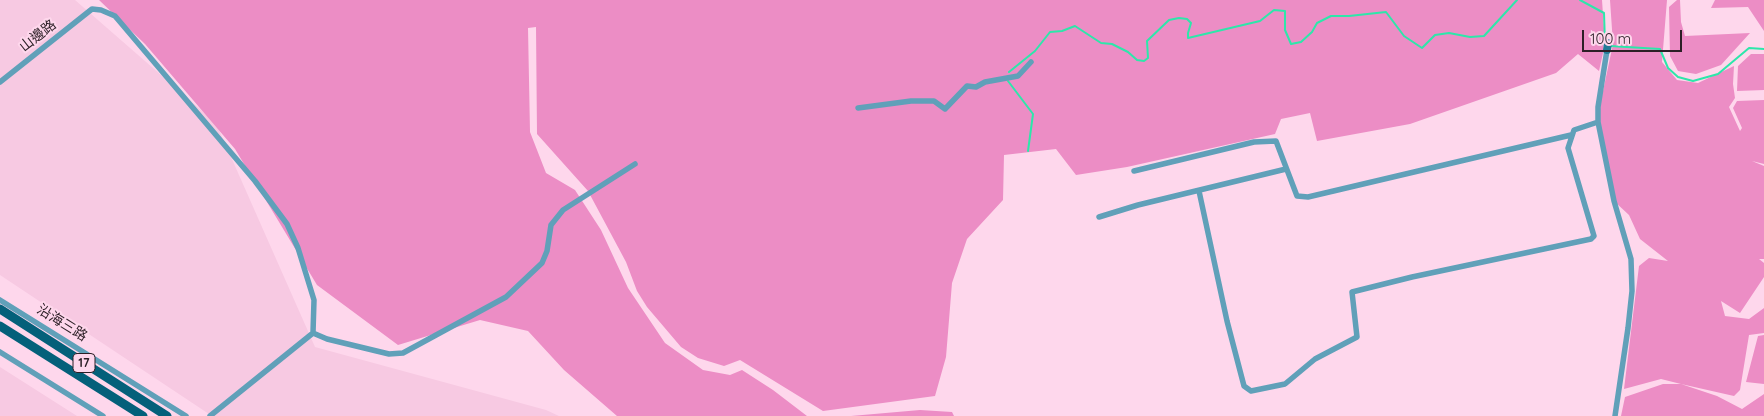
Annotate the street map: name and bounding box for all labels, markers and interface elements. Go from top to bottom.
street label: 山邊路 [16,16,60,56]
scale bar [1584,20,1684,52]
text: 100 m [1590,29,1631,48]
street label: 沿海三路 [34,301,90,345]
road number: 17 [73,353,95,372]

